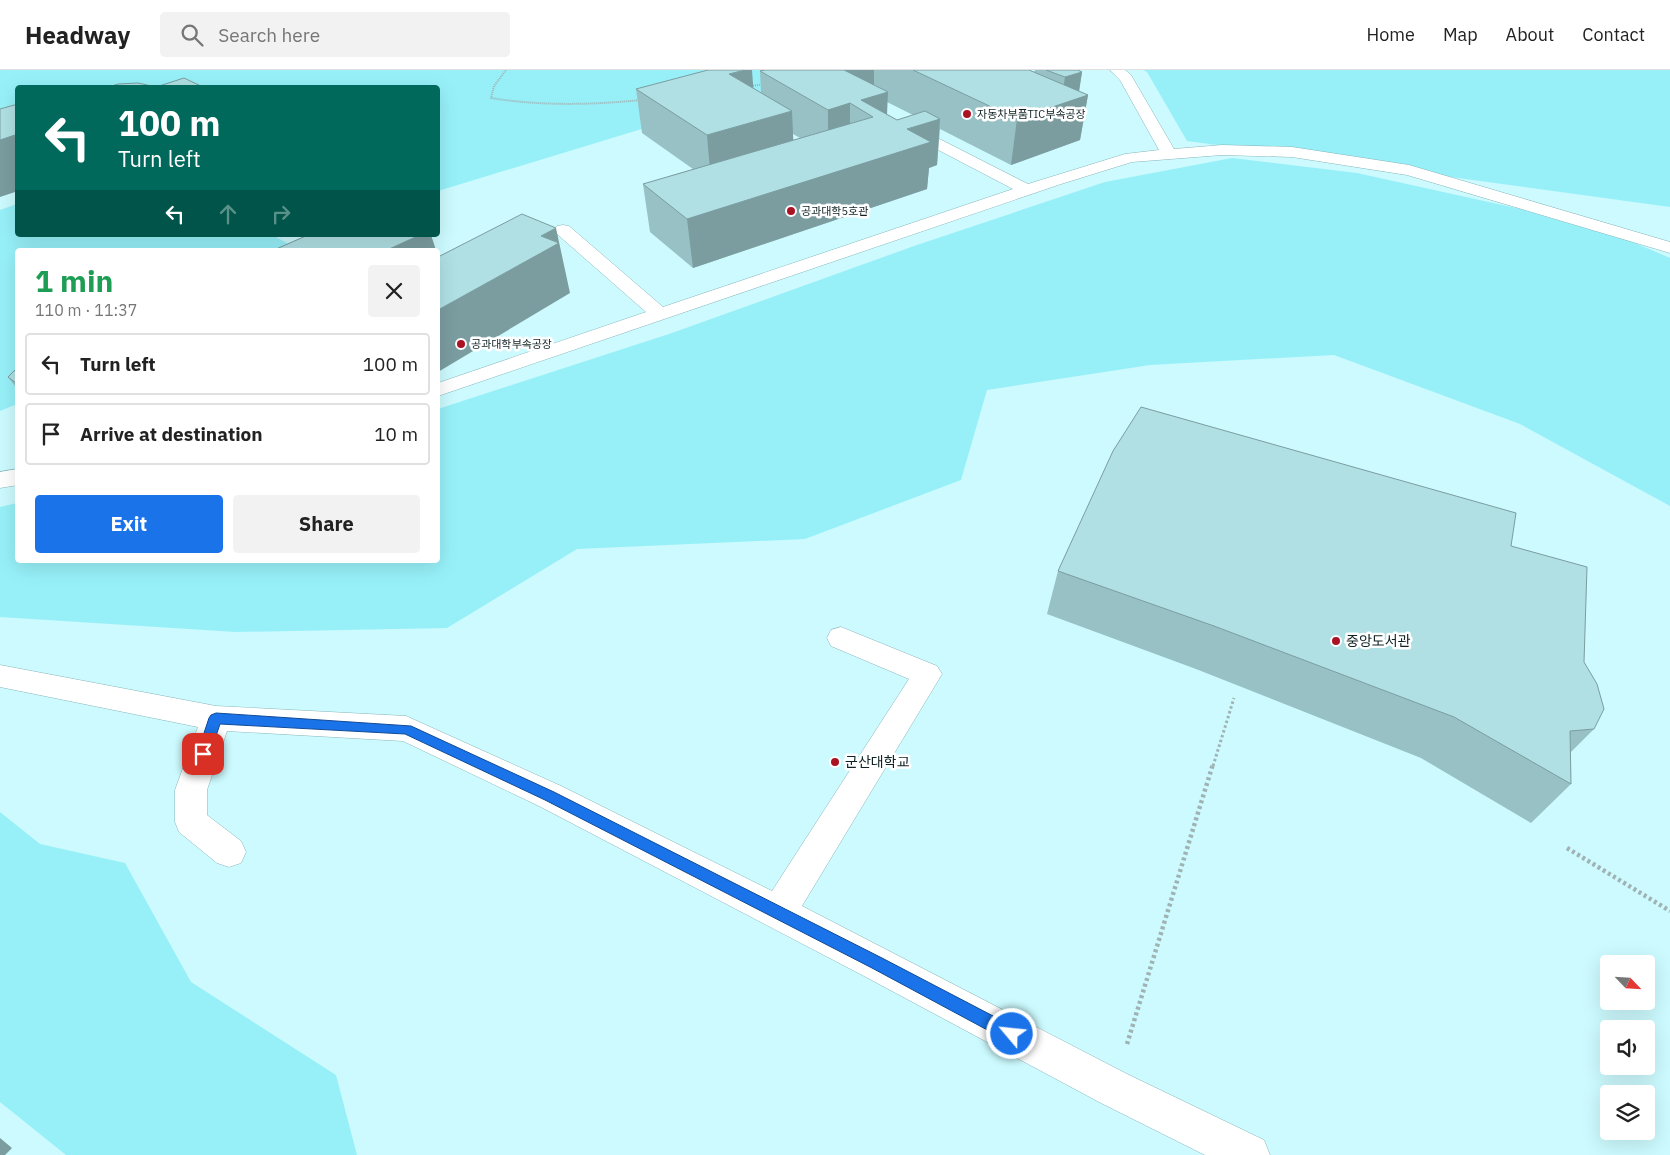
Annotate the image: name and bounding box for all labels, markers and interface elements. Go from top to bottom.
search box [160,12,510,57]
text: Headway [25,19,130,51]
icon: search [178,21,206,49]
text: Search here [218,23,320,47]
text: Home [1367,23,1415,46]
text: Map [1443,23,1478,46]
text: About [1506,23,1554,46]
text: Contact [1582,23,1645,46]
text: 100 m [118,100,221,146]
icon: left [35,105,100,170]
place label: 자동차부품TIC부속공장 [977,107,1086,121]
marker: 자동차부품TIC부속공장 [961,108,973,120]
text: Turn left [118,144,201,173]
icon: left [161,200,189,228]
icon: ahead [214,200,242,228]
icon: right [267,200,295,228]
place label: 공과대학5호관 [801,204,868,218]
marker: 공과대학5호관 [785,205,797,217]
text: 1 min [35,261,113,300]
button: close [368,265,420,317]
text: 110 m · 11:37 [35,300,137,320]
place label: 공과대학부속공장 [471,337,552,351]
marker: 공과대학부속공장 [455,338,467,350]
icon: left [37,350,65,378]
text: Turn left [80,352,156,376]
text: 100 m [363,352,418,376]
icon: arrive [37,420,65,448]
text: Arrive at destination [80,422,263,446]
text: 10 m [374,422,418,446]
button: Exit [35,495,223,553]
button: Share [233,495,420,553]
place label: 중앙도서관 [1346,632,1411,650]
marker: 중앙도서관 [1330,635,1342,647]
pin [182,733,224,775]
icon: arrive [189,740,217,768]
place label: 군산대학교 [845,753,910,771]
marker: 군산대학교 [829,756,841,768]
north arrow [1600,955,1655,1010]
map controls [1600,955,1655,1140]
position arrow [985,1007,1037,1059]
button: sound [1600,1020,1655,1075]
button: layers [1600,1085,1655,1140]

